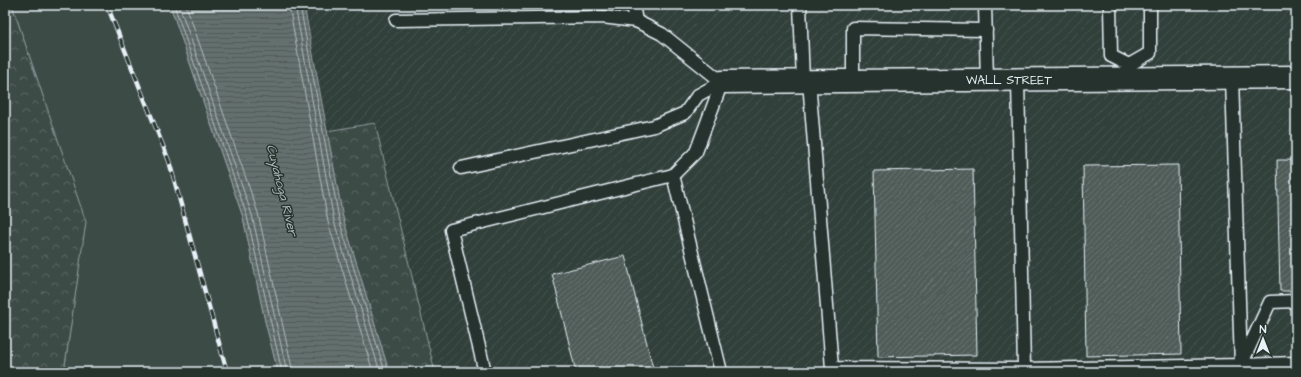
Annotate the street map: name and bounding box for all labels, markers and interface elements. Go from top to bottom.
street label: WALL STREET [966,72,1052,89]
water label: Cuyahoga River [261,142,303,240]
north arrow [1243,319,1283,359]
text: N [1260,322,1267,337]

